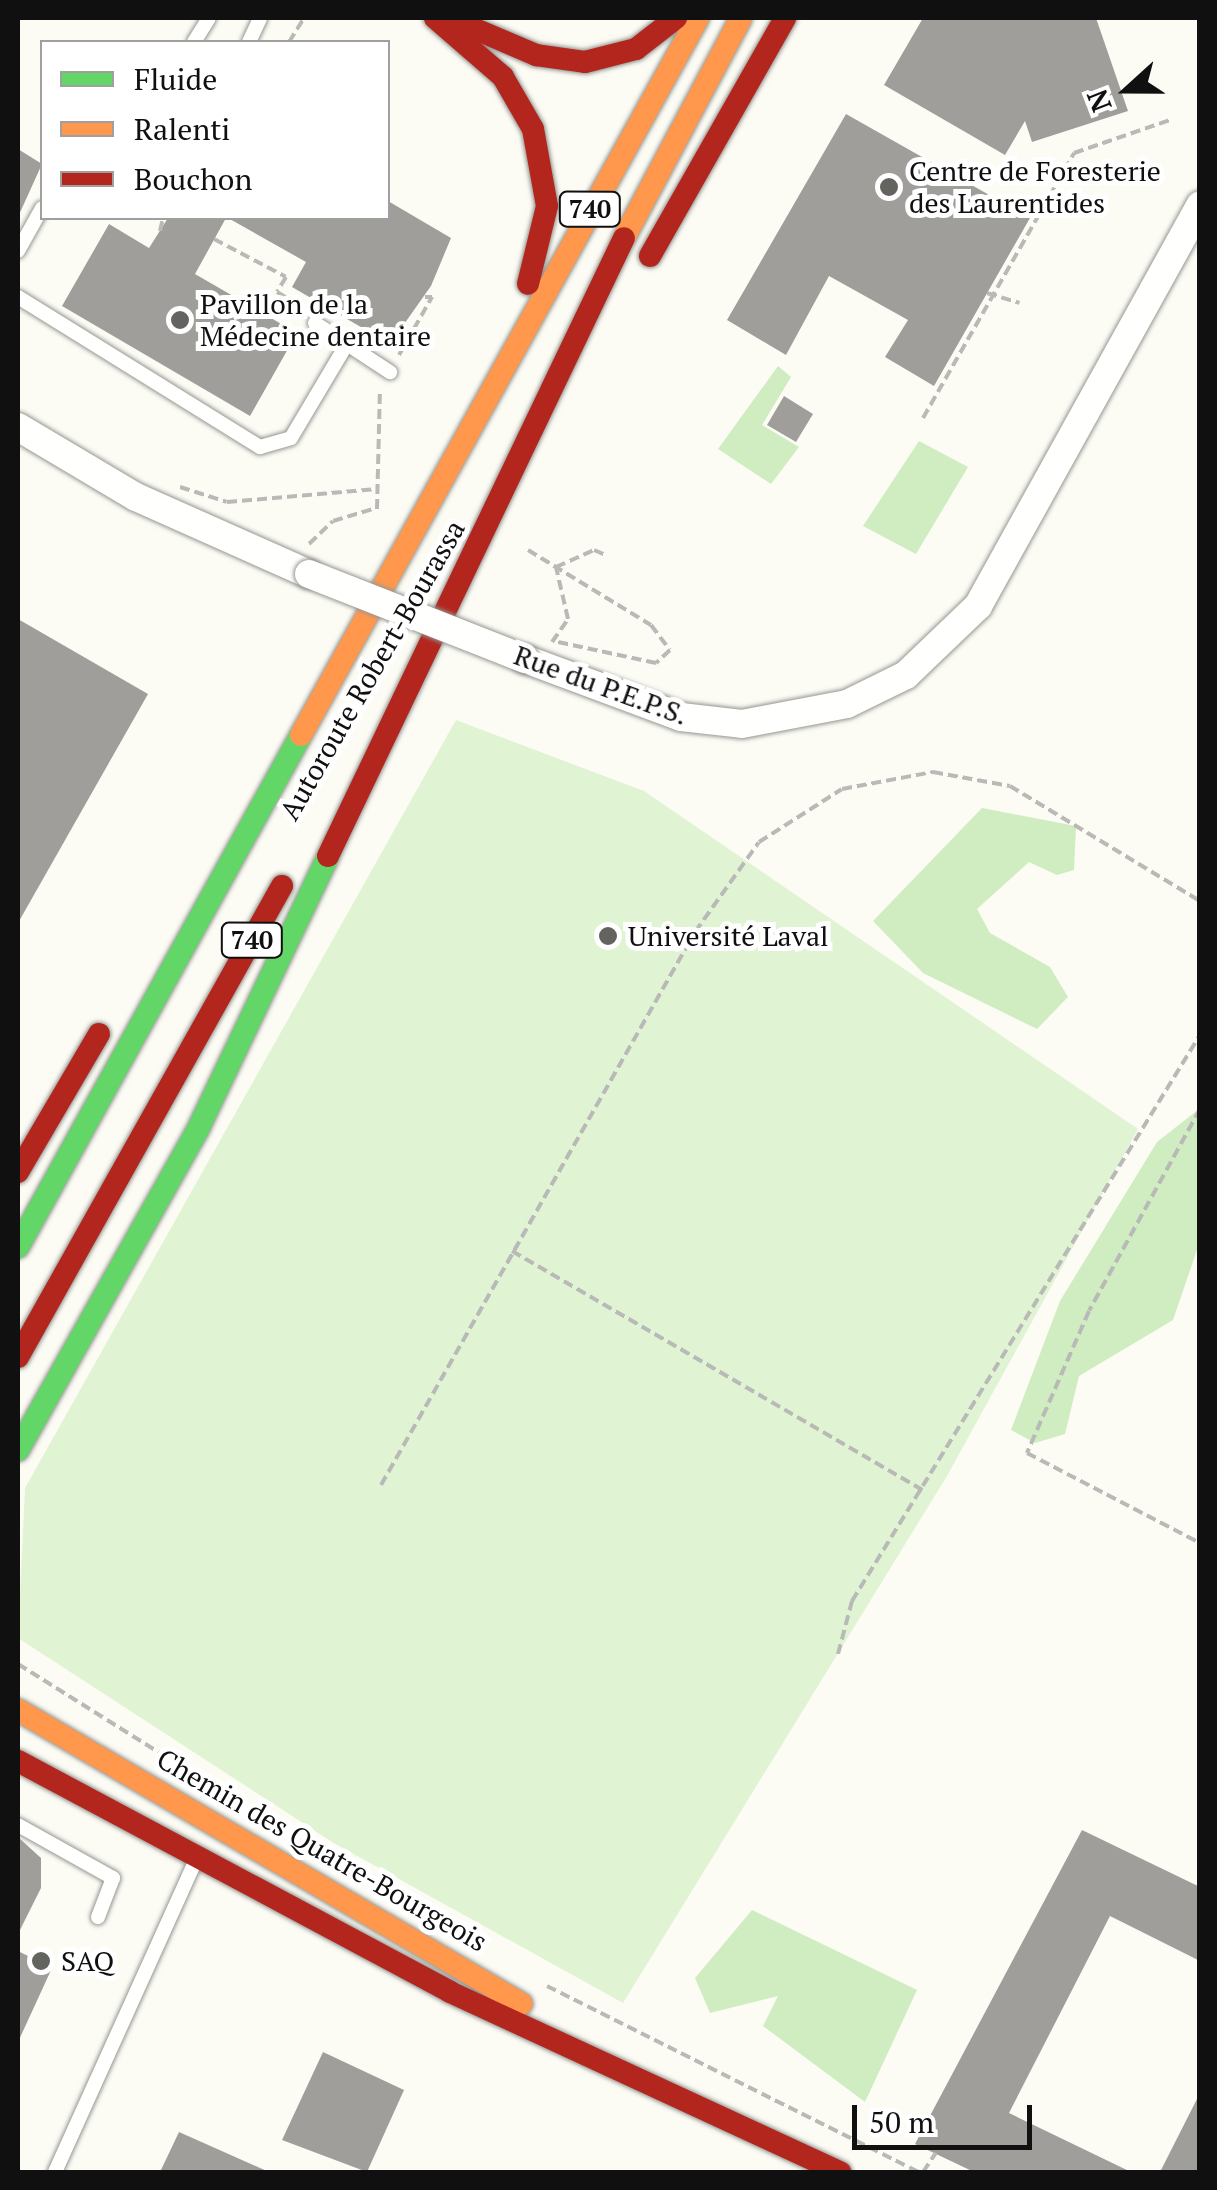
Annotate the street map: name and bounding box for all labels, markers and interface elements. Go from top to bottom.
legend [40,40,390,220]
north arrow [1077,40,1177,140]
text: Fluide [134,59,217,99]
text: N [1077,84,1120,117]
text: Ralenti [134,109,230,149]
place label: Centre de Foresterie des Laurentides [909,154,1161,220]
text: Bouchon [134,159,252,199]
marker: Centre de Foresterie des Laurentides [878,176,900,198]
road number: 740 [558,189,622,229]
place label: Pavillon de la Médecine dentaire [200,287,431,353]
marker: Pavillon de la Médecine dentaire [169,309,191,331]
street label: Autoroute Robert-Bourassa [272,514,472,826]
street label: Rue du P.E.P.S. [510,638,692,732]
place label: Université Laval [628,919,829,953]
road number: 740 [220,920,284,960]
marker: Université Laval [597,925,619,947]
street label: Chemin des Quatre-Bourgeois [151,1742,493,1958]
place label: SAQ [61,1944,114,1978]
marker: SAQ [30,1950,52,1972]
scale bar [857,2085,1037,2147]
text: 50 m [869,2102,934,2142]

